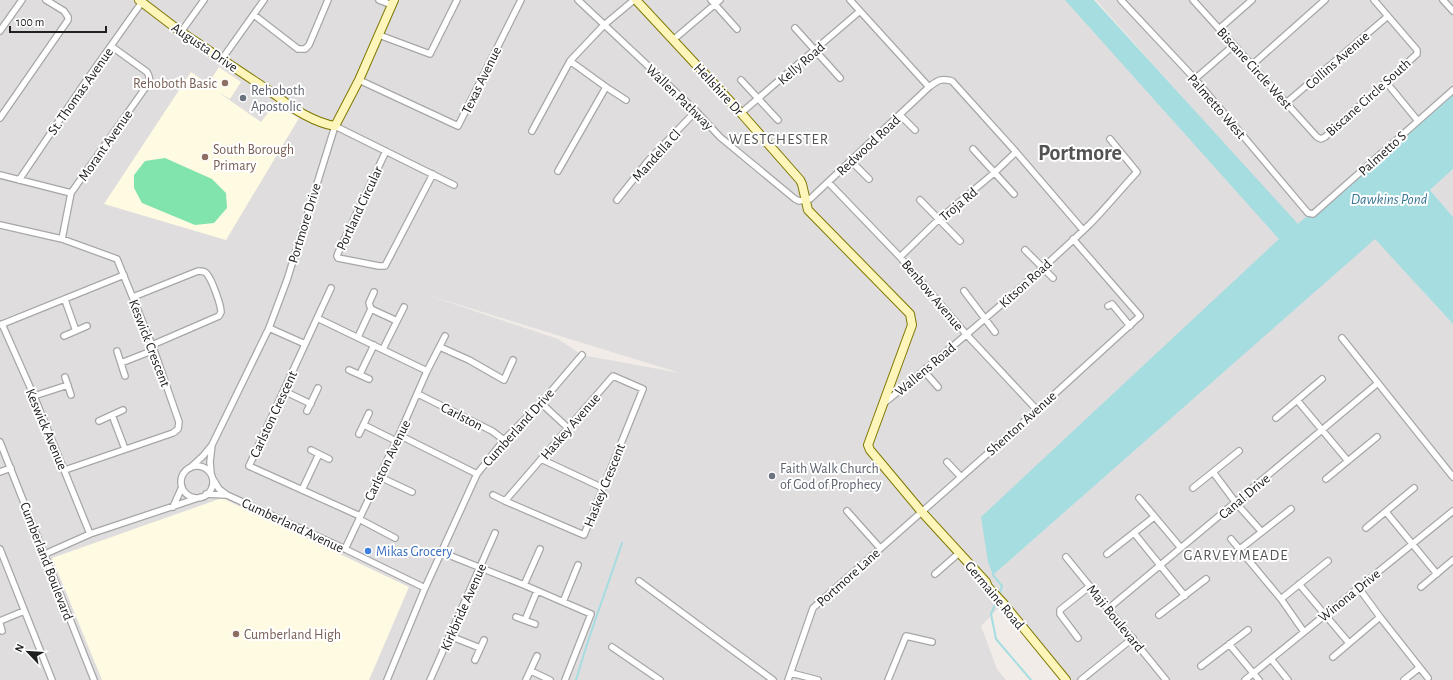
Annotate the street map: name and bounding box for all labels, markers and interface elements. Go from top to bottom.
scale bar [10,8,106,34]
text: 100 m [16,16,44,28]
street label: Augusta Drive [169,21,240,75]
street label: Biscane Circle West [1214,25,1295,113]
street label: Collins Avenue [1303,29,1372,92]
street label: Kelly Road [776,40,828,88]
street label: St. Thomas Avenue [46,45,116,138]
street label: Texas Avenue [460,45,504,116]
street label: Biscane Circle South [1324,56,1414,139]
street label: Hellshire Dr [691,61,746,119]
street label: Wallen Pathway [643,62,716,133]
street label: Palmetto West [1185,72,1248,142]
place label: Rehoboth Basic [133,77,218,91]
marker: Rehoboth Basic [220,78,230,88]
place label: Rehoboth Apostolic [251,84,305,114]
marker: Rehoboth Apostolic [238,93,248,103]
street label: Morant Avenue [76,108,135,184]
street label: Redwood Road [834,113,903,179]
street label: Mandella Cl [630,127,684,184]
street label: Palmetto S [1356,129,1409,179]
district label: WESTCHESTER [729,132,829,147]
district label: Portmore [1038,142,1122,164]
place label: South Borough Primary [213,143,294,173]
marker: South Borough Primary [200,152,210,162]
street label: Portland Circular [334,164,386,253]
street label: Portmore Drive [286,182,324,265]
street label: Troja Rd [937,185,980,224]
water label: Dawkins Pond [1351,192,1428,207]
street label: Kitson Road [997,257,1054,311]
street label: Benbow Avenue [899,258,966,334]
street label: Keswick Crescent [126,298,172,390]
street label: Wallens Road [893,341,959,399]
street label: Carlston Crescent [248,368,300,460]
street label: Cumberland Drive [480,386,557,469]
street label: Keswick Avenue [23,387,69,472]
street label: Shenton Avenue [984,389,1059,459]
street label: Haskey Avenue [538,391,603,462]
street label: Carlston [438,400,485,433]
street label: Carlston Avenue [362,418,414,503]
street label: Haskey Crescent [582,441,628,529]
place label: Faith Walk Church of God of Prophecy [780,462,882,492]
marker: Faith Walk Church of God of Prophecy [767,471,777,481]
street label: Canal Drive [1216,471,1273,522]
street label: Cumberland Avenue [239,496,346,556]
street label: Cumberland Boulevard [17,500,75,622]
place label: Mikas Grocery [376,545,453,559]
marker: Mikas Grocery [363,546,373,556]
street label: Portmore Lane [814,546,883,610]
district label: GARVEYMEADE [1184,548,1288,563]
street label: Germaine Road [962,559,1027,632]
street label: Kirkbride Avenue [438,562,489,653]
street label: Winona Drive [1316,567,1383,625]
street label: Maji Boulevard [1084,582,1146,655]
place label: Cumberland High [244,628,341,642]
marker: Cumberland High [231,629,241,639]
north arrow [8,632,48,672]
text: N [13,642,26,654]

